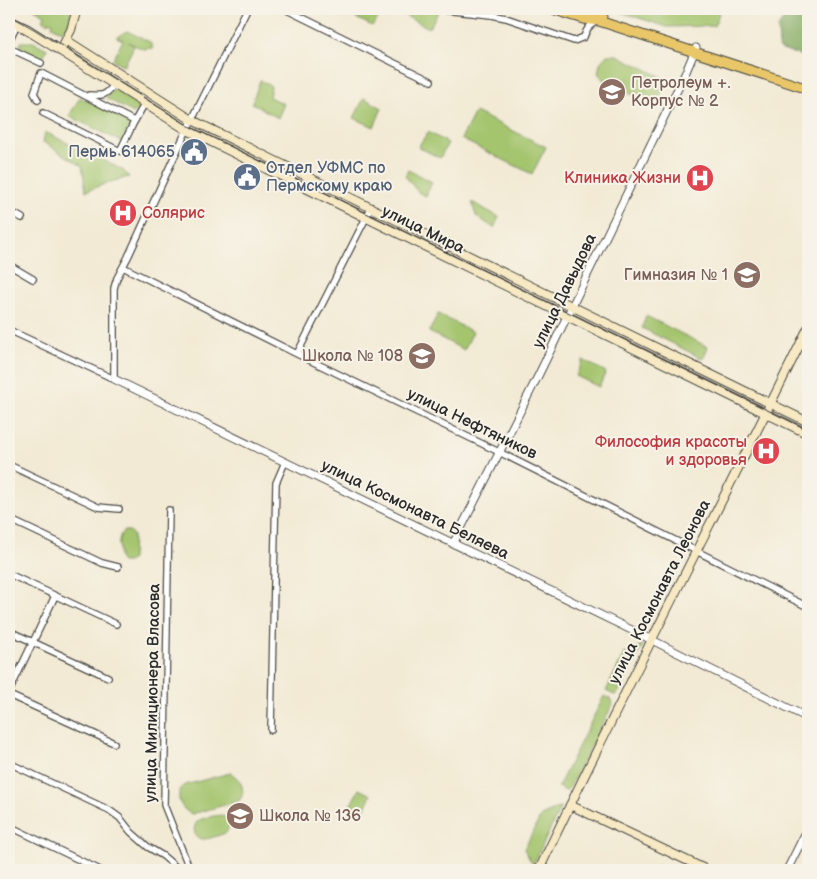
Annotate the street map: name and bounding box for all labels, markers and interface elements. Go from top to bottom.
place label: Петролеум +. Корпус № 2 [631,74,731,111]
school or university icon: Петролеум +. Корпус № 2 [597,77,627,107]
public building icon: Пермь 614065 [179,137,209,167]
place label: Пермь 614065 [68,143,175,162]
place label: Отдел УФМС по Пермскому краю [266,159,392,196]
public building icon: Отдел УФМС по Пермскому краю [232,162,262,192]
hospital icon: Клиника Жизни [685,163,715,193]
place label: Клиника Жизни [564,169,681,188]
hospital icon: Солярис [108,198,138,228]
street label: улица Мира [379,202,468,258]
place label: Солярис [142,204,205,223]
street label: улица Давыдова [529,230,601,351]
school or university icon: Гимназия № 1 [732,260,762,290]
place label: Гимназия № 1 [624,266,728,285]
school or university icon: Школа № 108 [407,341,437,371]
place label: Школа № 108 [302,347,403,366]
street label: улица Нефтяников [404,384,540,464]
place label: Философия красоты и здоровья [595,433,747,470]
hospital icon: Философия красоты и здоровья [751,436,781,466]
street label: улица Космонавта Беляева [318,456,512,564]
street label: улица Космонавта Леонова [605,496,715,687]
street label: улица Милиционера Власова [142,583,164,803]
school or university icon: Школа № 136 [225,801,255,831]
place label: Школа № 136 [259,807,361,826]

